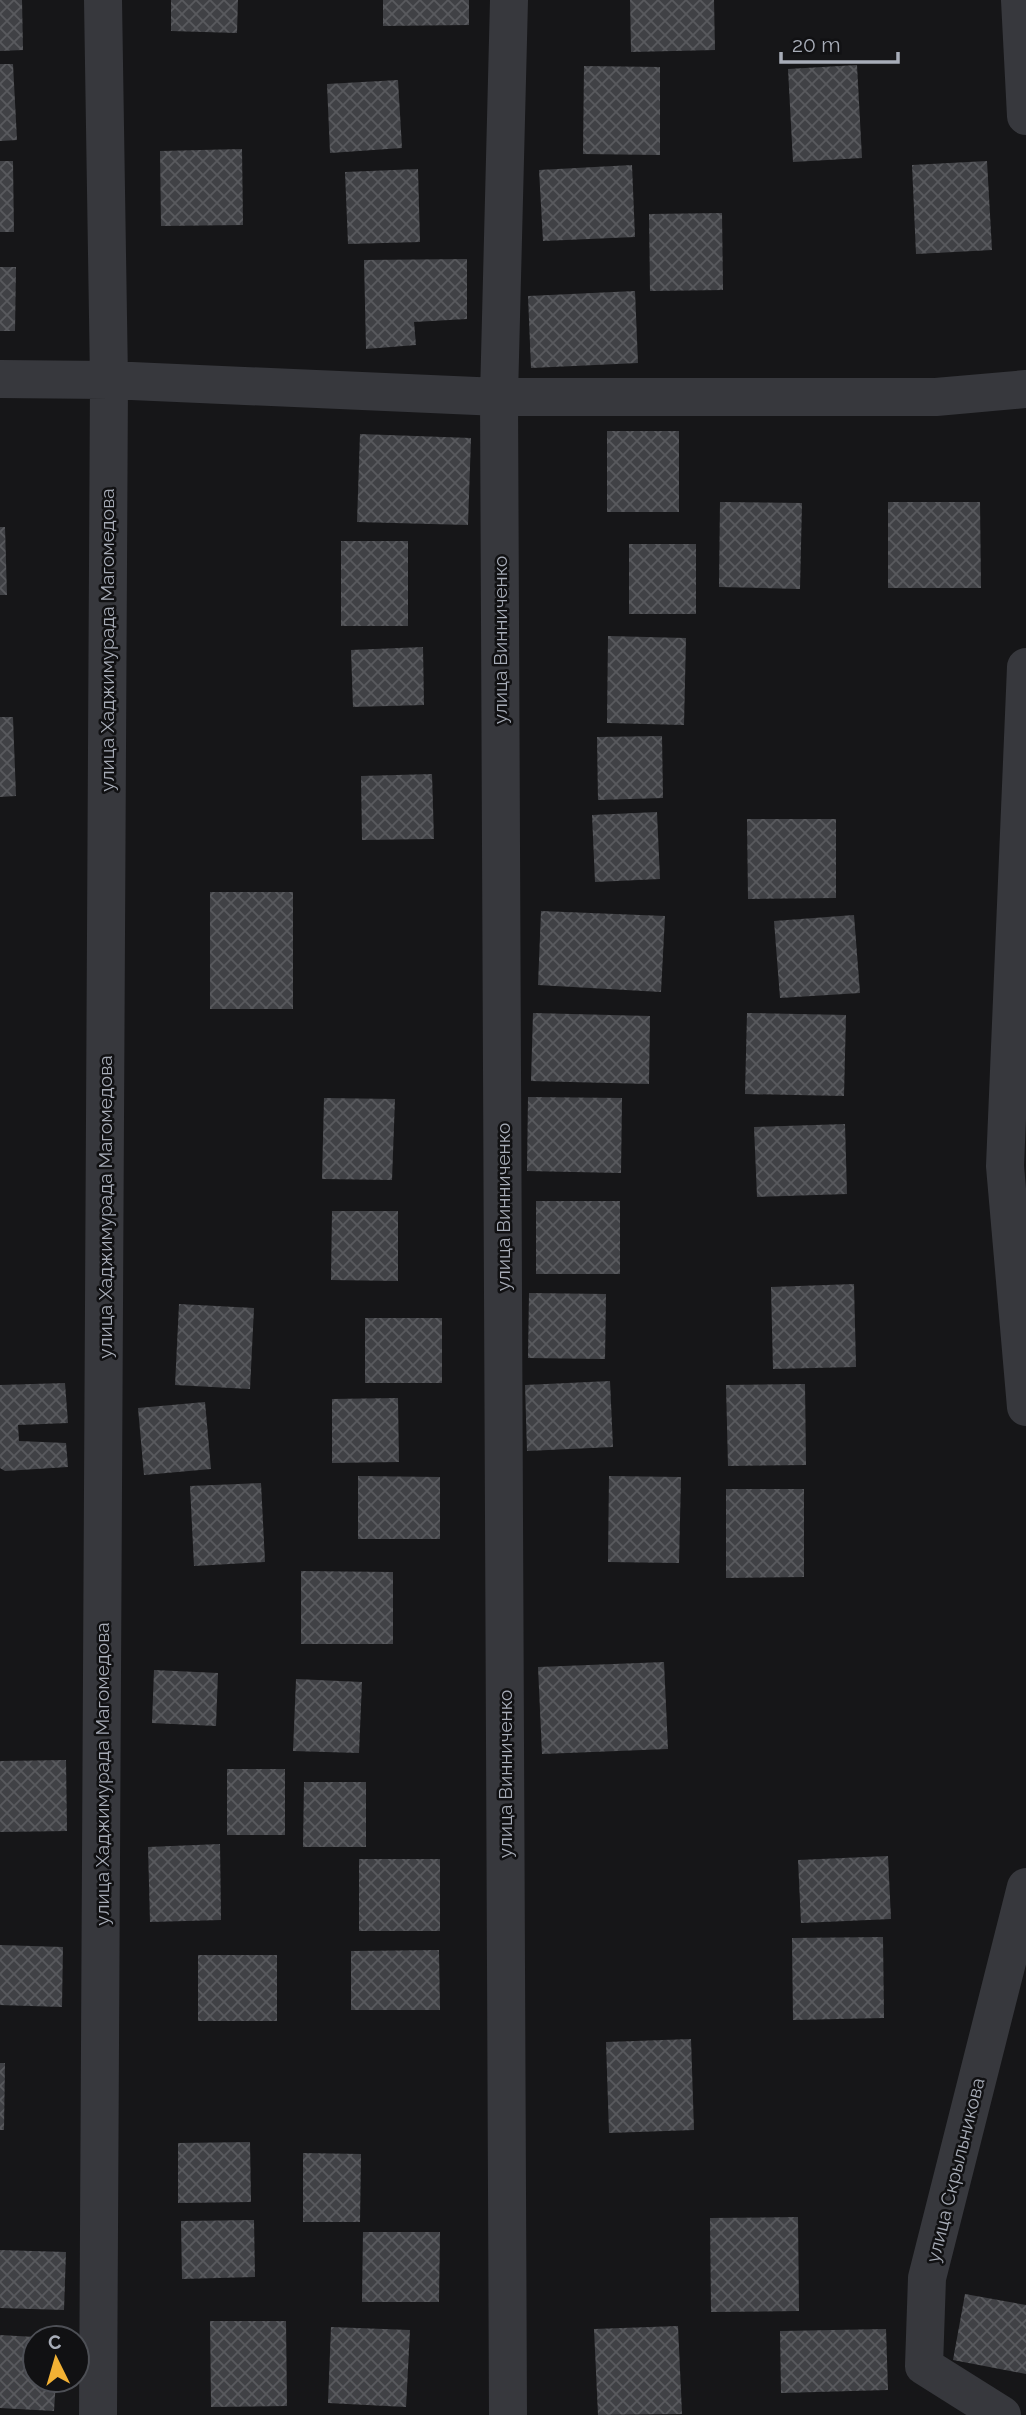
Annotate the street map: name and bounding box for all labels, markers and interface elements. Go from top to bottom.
scale bar [781,21,898,65]
text: 20 m [792,32,840,57]
street label: улица Хаджимурада Магомедова [96,488,118,792]
street label: улица Винниченко [489,556,511,724]
street label: улица Хаджимурада Магомедова [94,1055,116,1359]
street label: улица Винниченко [492,1123,514,1291]
street label: улица Хаджимурада Магомедова [91,1622,113,1926]
street label: улица Винниченко [494,1690,516,1858]
street label: улица Скрыльникова [921,2075,989,2265]
north arrow [21,2324,91,2394]
text: С [47,2331,62,2354]

